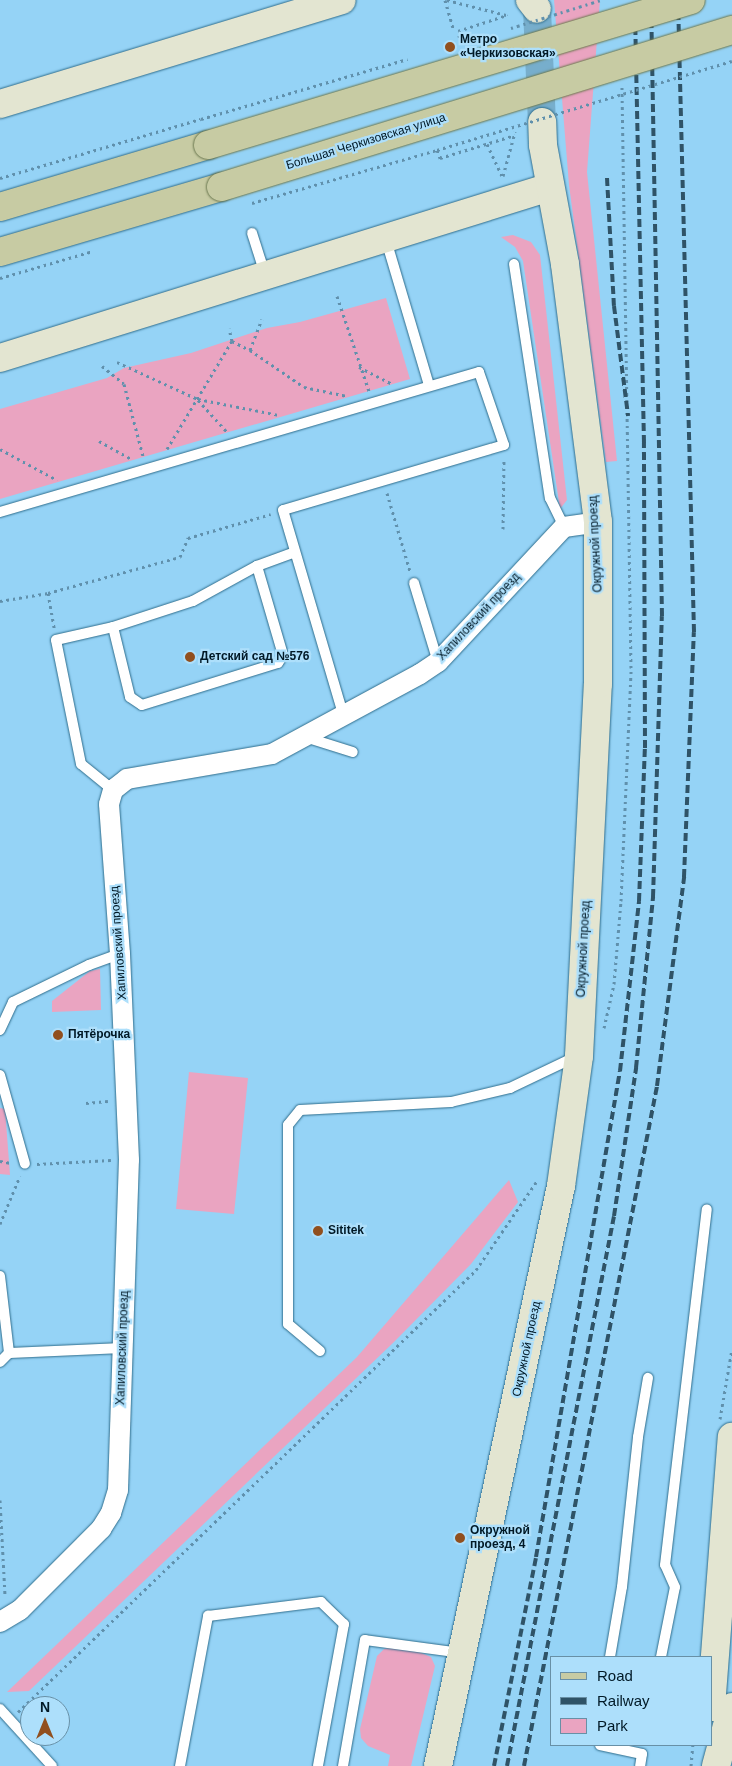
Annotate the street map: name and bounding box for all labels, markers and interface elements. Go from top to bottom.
place label: Метро «Черкизовская» [460,33,556,61]
marker: Метро «Черкизовская» [444,41,456,53]
street label: Большая Черкизовская улица [284,111,448,173]
street label: Окружной проезд [586,495,606,593]
street label: Хапиловский проезд [435,570,523,664]
place label: Детский сад №576 [200,650,310,664]
marker: Детский сад №576 [184,651,196,663]
street label: Хапиловский проезд [108,885,130,1001]
street label: Окружной проезд [574,900,594,998]
place label: Пятёрочка [68,1028,130,1042]
marker: Пятёрочка [52,1029,64,1041]
place label: Sititek [328,1224,364,1238]
marker: Sititek [312,1225,324,1237]
street label: Хапиловский проезд [114,1291,132,1405]
street label: Окружной проезд [510,1300,544,1398]
place label: Окружной проезд, 4 [470,1524,530,1552]
marker: Окружной проезд, 4 [454,1532,466,1544]
legend [550,1656,712,1746]
text: Road [597,1667,633,1684]
text: Railway [597,1692,650,1709]
north arrow [20,1696,70,1746]
text: N [40,1699,50,1715]
text: Park [597,1717,628,1734]

